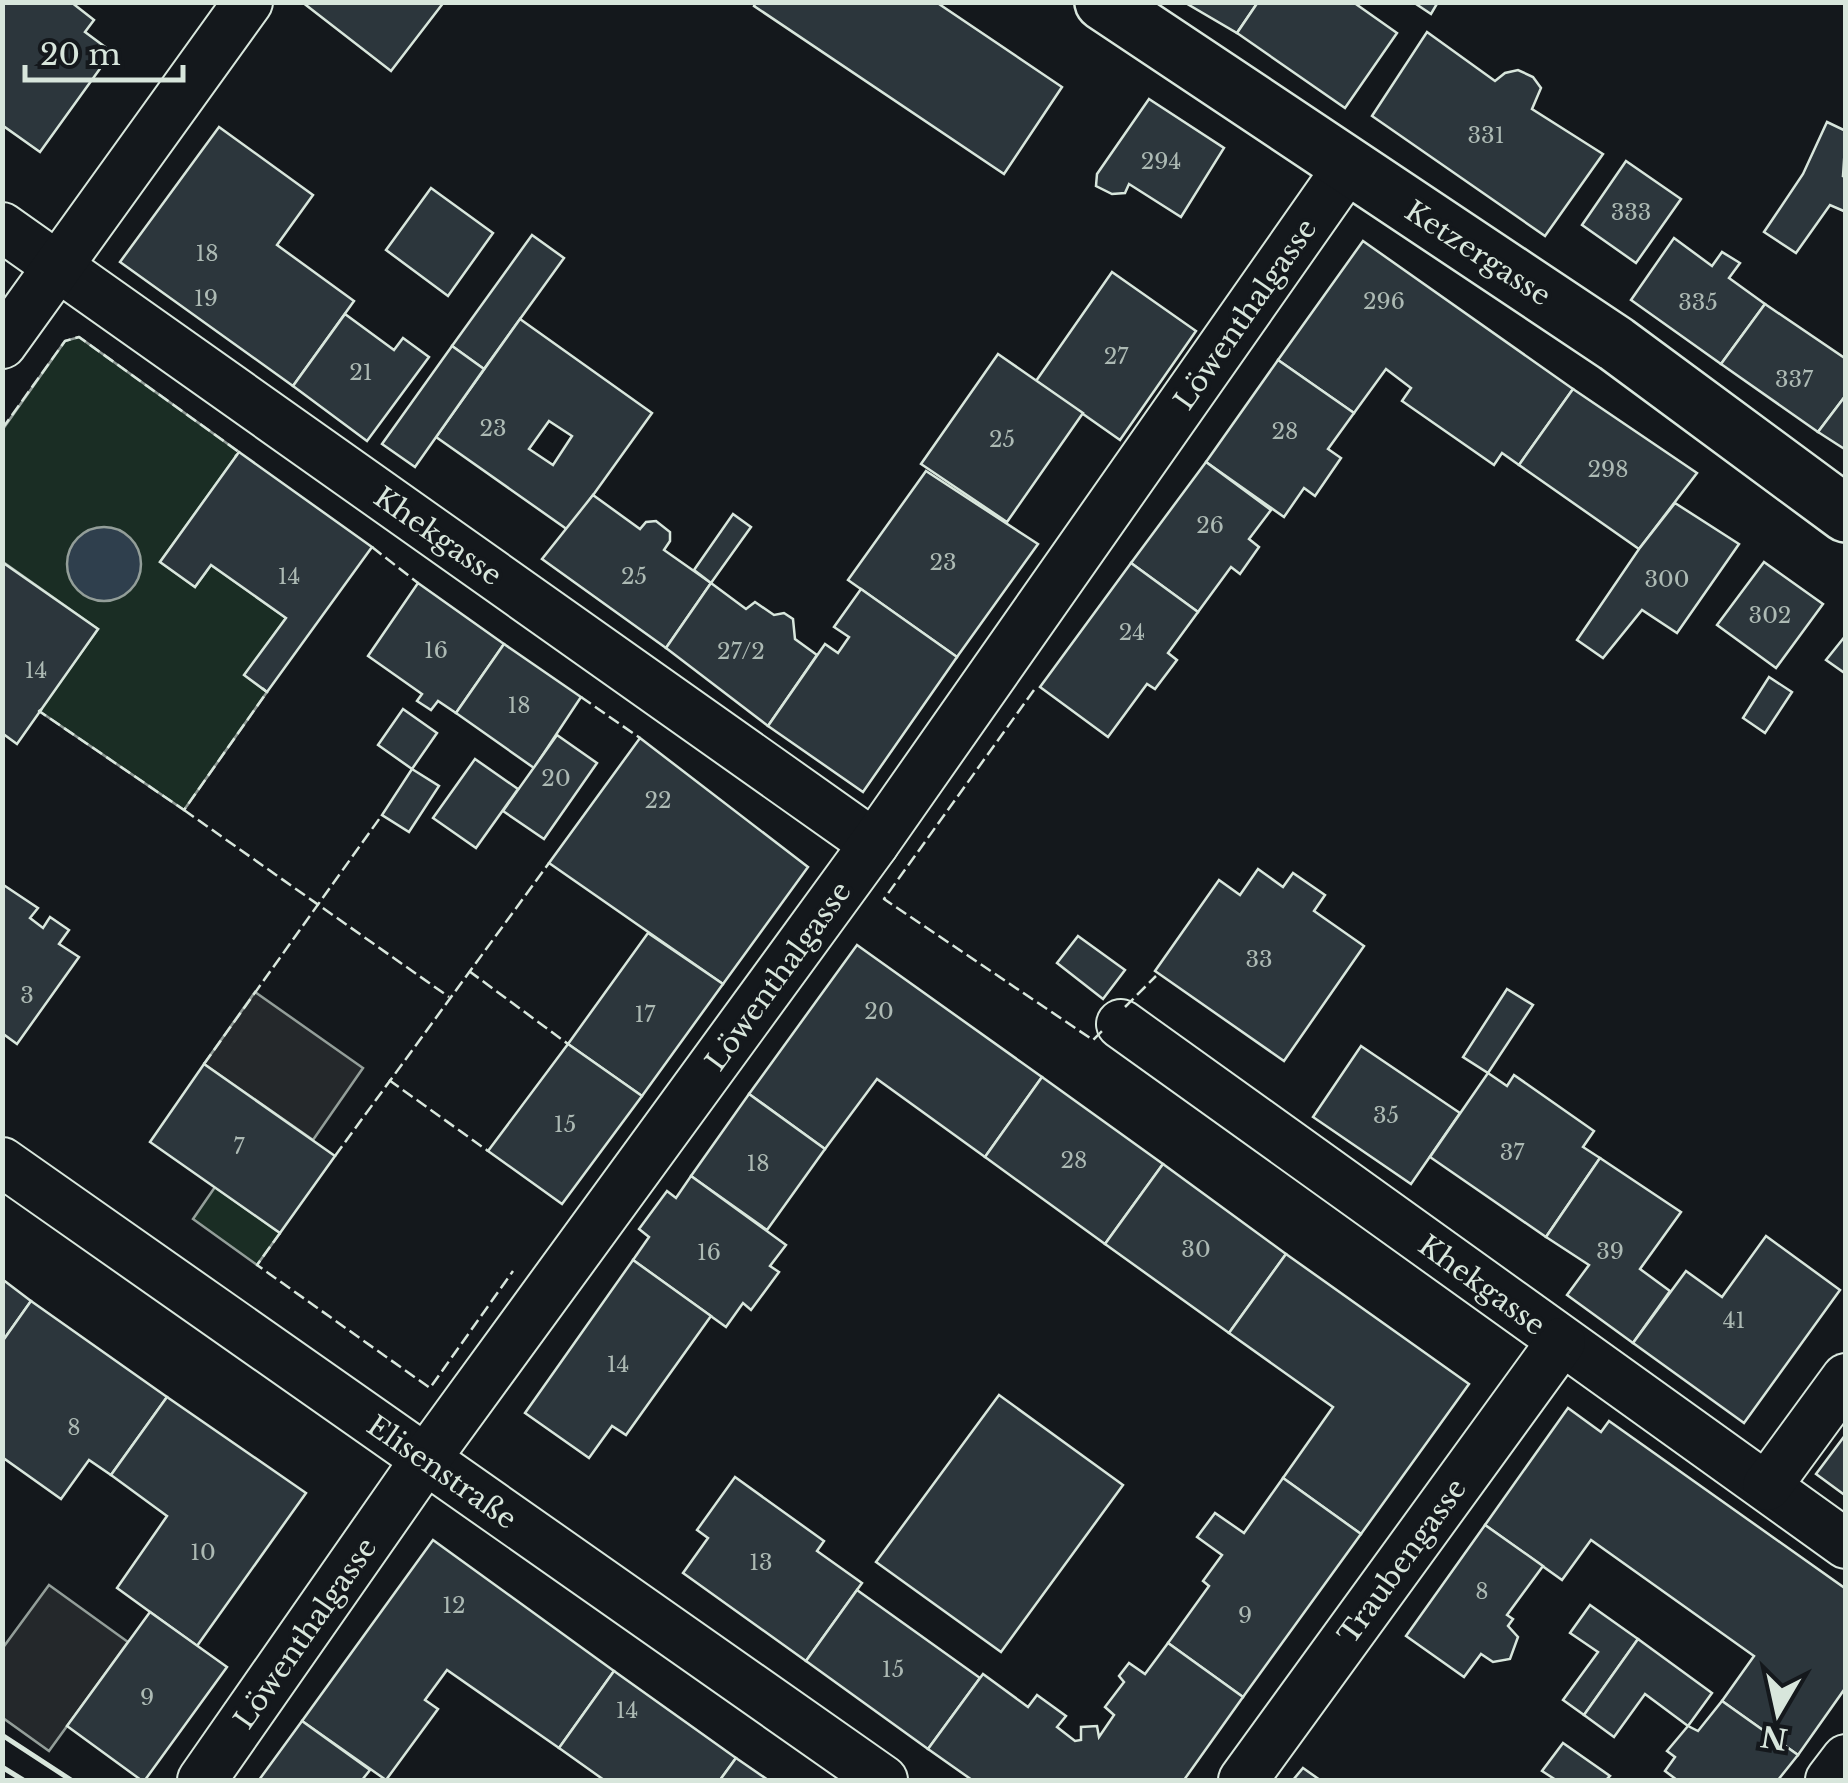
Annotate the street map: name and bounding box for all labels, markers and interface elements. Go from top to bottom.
scale bar [25,20,182,82]
text: 20 m [40,36,121,73]
house number: 331 [1468,122,1504,149]
house number: 294 [1141,148,1181,175]
street label: Ketzergasse [1398,193,1557,313]
house number: 333 [1611,199,1651,226]
street label: Löwenthalgasse [1167,212,1324,416]
house number: 18 [195,240,219,267]
house number: 19 [194,285,218,312]
house number: 296 [1363,288,1405,315]
house number: 335 [1678,289,1718,316]
house number: 27 [1104,343,1129,370]
house number: 21 [349,359,373,386]
house number: 337 [1775,366,1814,393]
house number: 23 [479,415,507,442]
house number: 28 [1272,418,1298,445]
house number: 25 [989,426,1015,453]
house number: 298 [1587,456,1629,483]
street label: Khekgasse [367,480,508,593]
house number: 26 [1196,512,1224,539]
house number: 23 [929,549,957,576]
house number: 14 [278,563,300,590]
house number: 25 [621,563,647,590]
house number: 300 [1645,566,1689,593]
house number: 302 [1749,602,1791,629]
house number: 24 [1119,619,1145,646]
house number: 16 [424,637,448,664]
house number: 27/2 [717,638,765,665]
house number: 14 [25,657,47,684]
house number: 18 [507,692,531,719]
house number: 20 [541,765,571,792]
house number: 22 [644,787,672,814]
street label: Löwenthalgasse [698,875,859,1078]
house number: 33 [1245,946,1273,973]
house number: 3 [20,982,34,1009]
house number: 20 [864,998,894,1025]
house number: 17 [635,1001,656,1028]
house number: 35 [1373,1102,1399,1129]
house number: 15 [554,1111,576,1138]
house number: 7 [233,1133,245,1160]
house number: 37 [1500,1139,1525,1166]
house number: 28 [1061,1147,1087,1174]
house number: 18 [746,1150,770,1177]
street label: Khekgasse [1412,1228,1552,1343]
house number: 30 [1181,1236,1211,1263]
house number: 39 [1596,1238,1624,1265]
house number: 16 [697,1239,721,1266]
house number: 41 [1723,1307,1745,1334]
house number: 14 [607,1351,629,1378]
street label: Elisenstraße [360,1408,523,1537]
house number: 8 [67,1414,81,1441]
street label: Traubengasse [1331,1472,1474,1651]
street label: Löwenthalgasse [227,1531,384,1735]
house number: 10 [190,1539,216,1566]
house number: 13 [749,1549,773,1576]
house number: 8 [1475,1578,1489,1605]
house number: 12 [442,1592,466,1619]
house number: 9 [1238,1602,1252,1629]
house number: 15 [882,1656,904,1683]
north arrow [1728,1663,1828,1763]
house number: 9 [140,1684,154,1711]
house number: 14 [616,1697,638,1724]
text: N [1758,1718,1790,1757]

